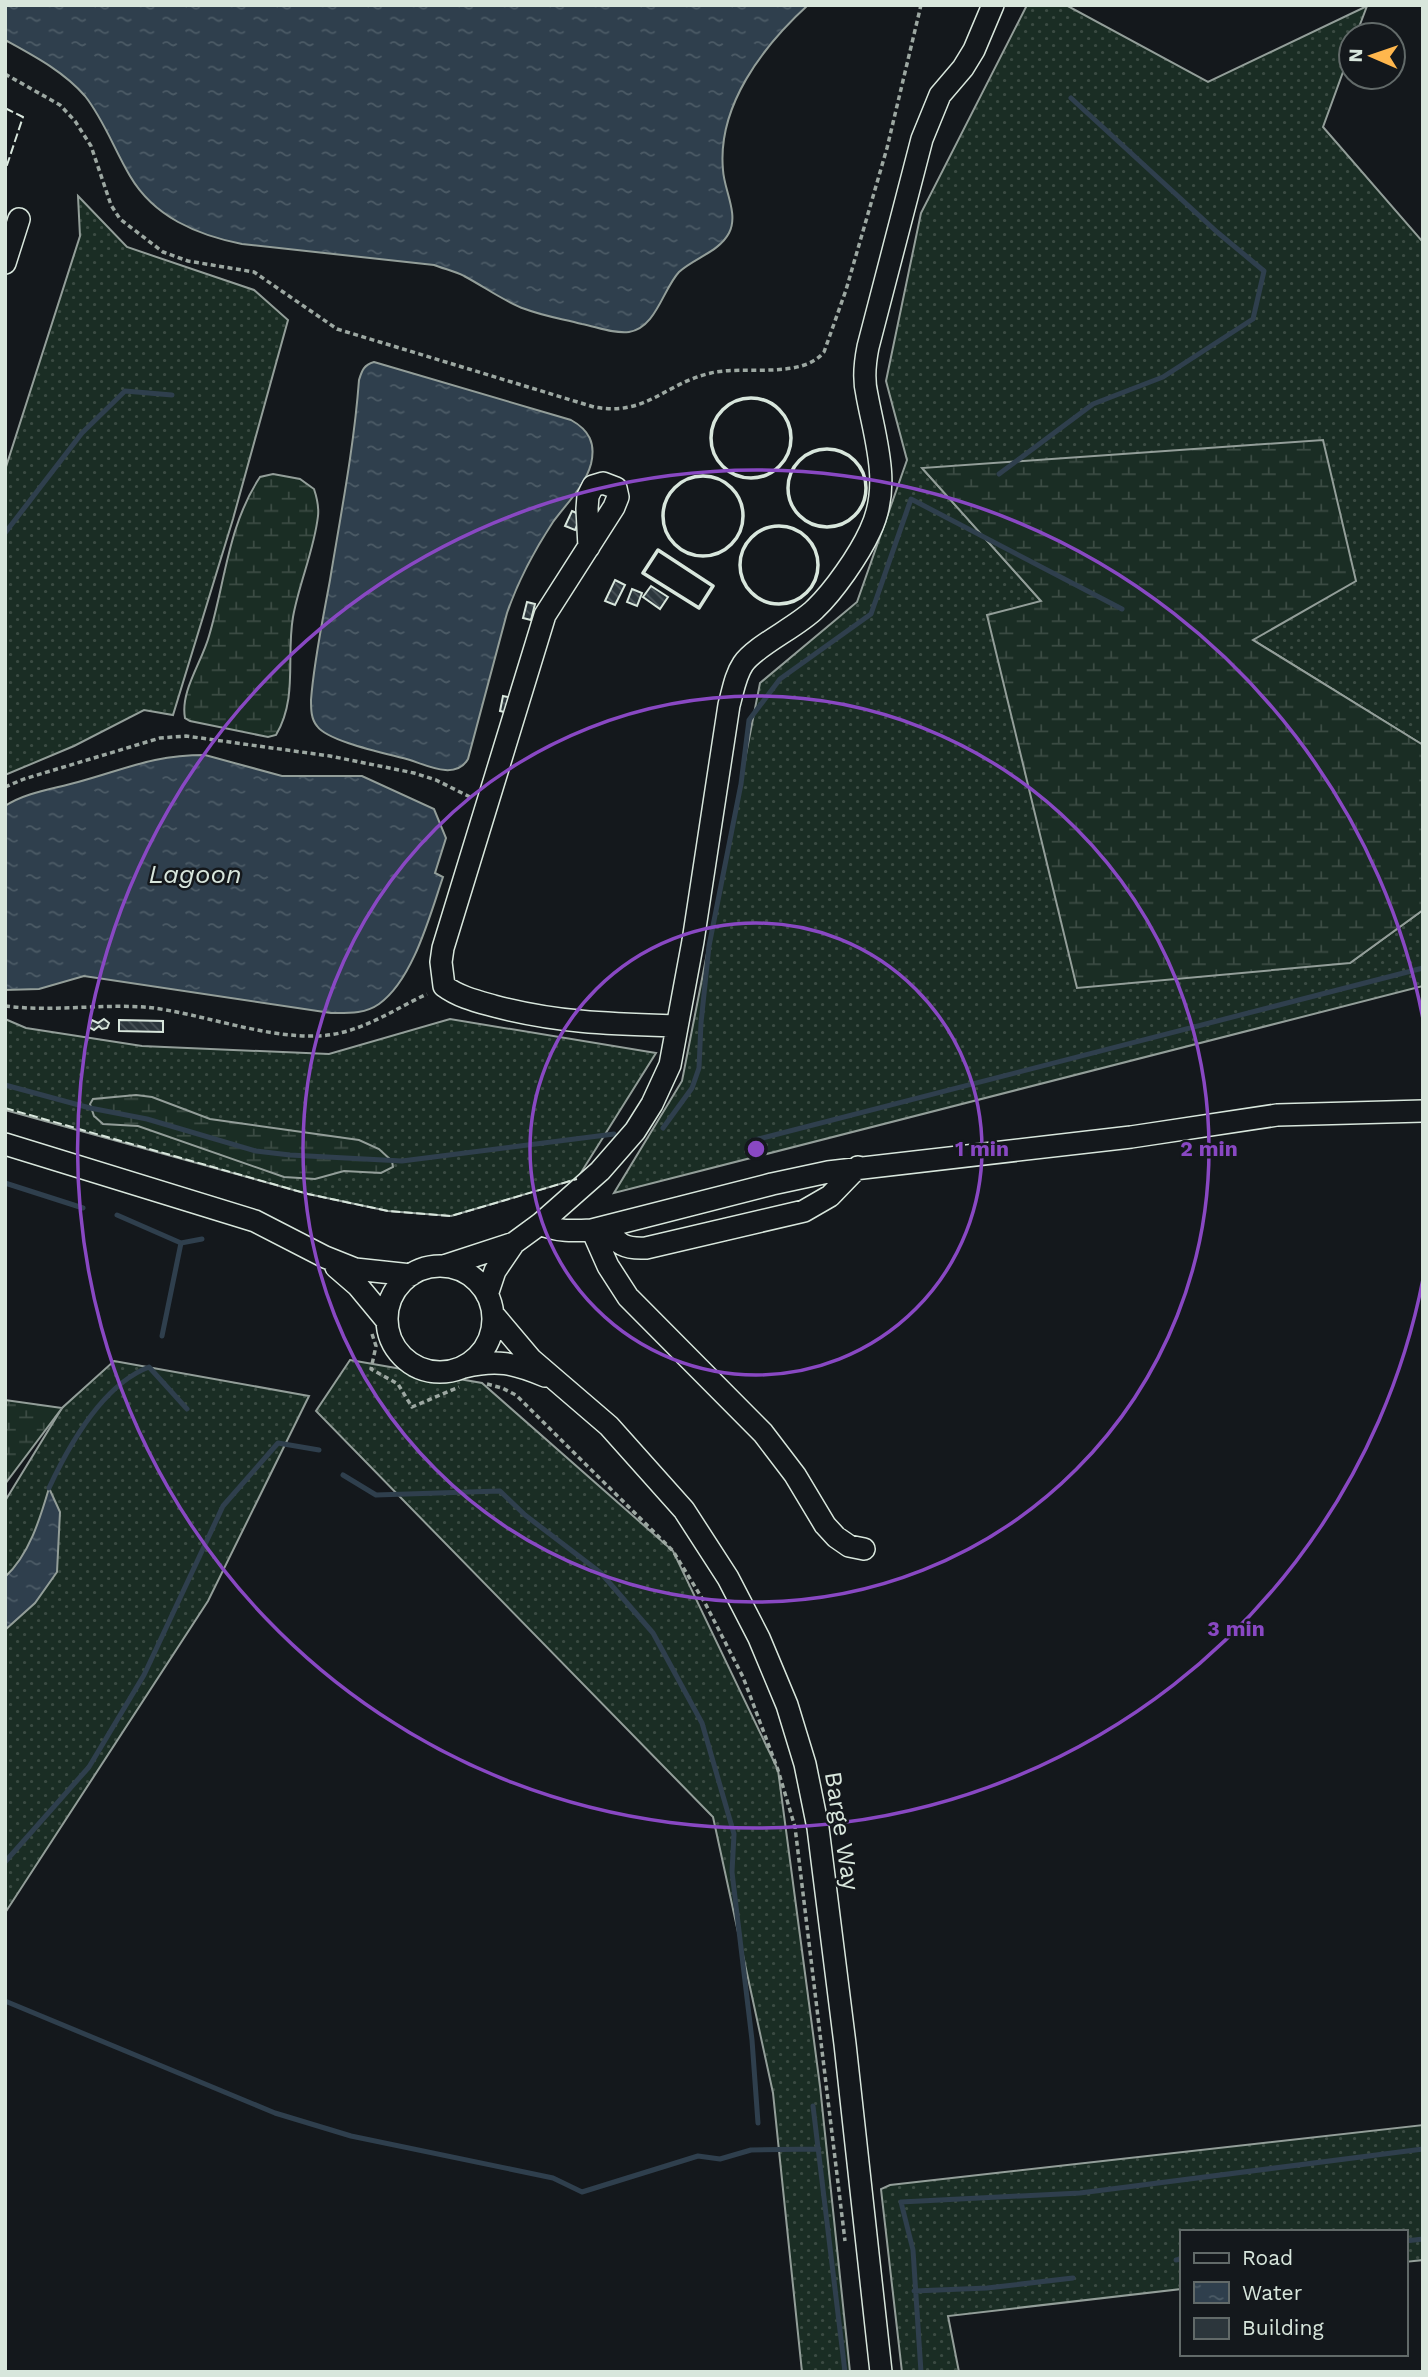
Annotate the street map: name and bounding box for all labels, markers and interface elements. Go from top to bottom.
north arrow [1337,21,1407,91]
text: N [1344,48,1367,63]
water label: Lagoon [148,859,242,889]
text: 1 min [955,1136,1009,1161]
text: 2 min [1180,1136,1238,1161]
centre of rings [744,1137,768,1161]
text: 3 min [1207,1616,1265,1641]
street label: Barge Way [819,1770,865,1893]
legend [1180,2230,1407,2356]
text: Road [1242,2245,1293,2270]
text: Water [1242,2280,1303,2305]
text: Building [1242,2315,1324,2340]

